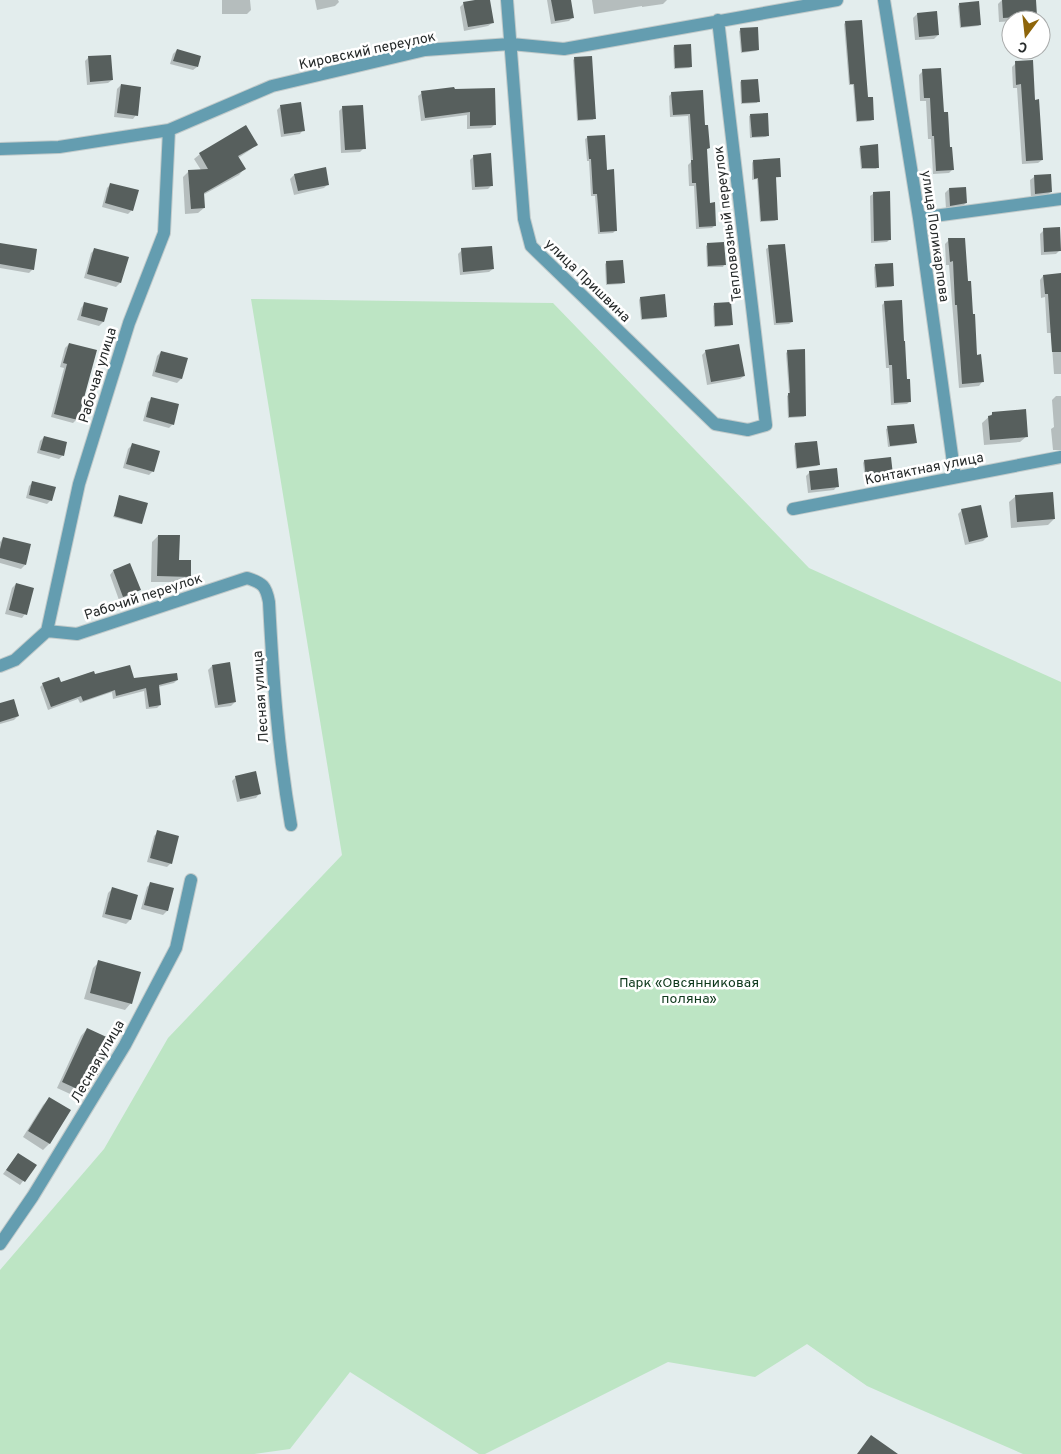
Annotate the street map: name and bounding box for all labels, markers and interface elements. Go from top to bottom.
north arrow [1001,10,1051,60]
street label: Кировский переулок [297,29,437,74]
text: С [1016,37,1030,55]
street label: Тепловозный переулок [711,145,746,303]
street label: улица Поликарпова [917,169,952,303]
street label: улица Пришвина [541,236,633,326]
street label: Рабочая улица [76,326,121,425]
street label: Контактная улица [863,450,985,489]
street label: Рабочий переулок [82,570,205,625]
street label: Лесная улица [250,650,273,744]
park label: Парк «Овсянниковая поляна» [619,975,759,1008]
street label: Лесная улица [68,1017,129,1106]

